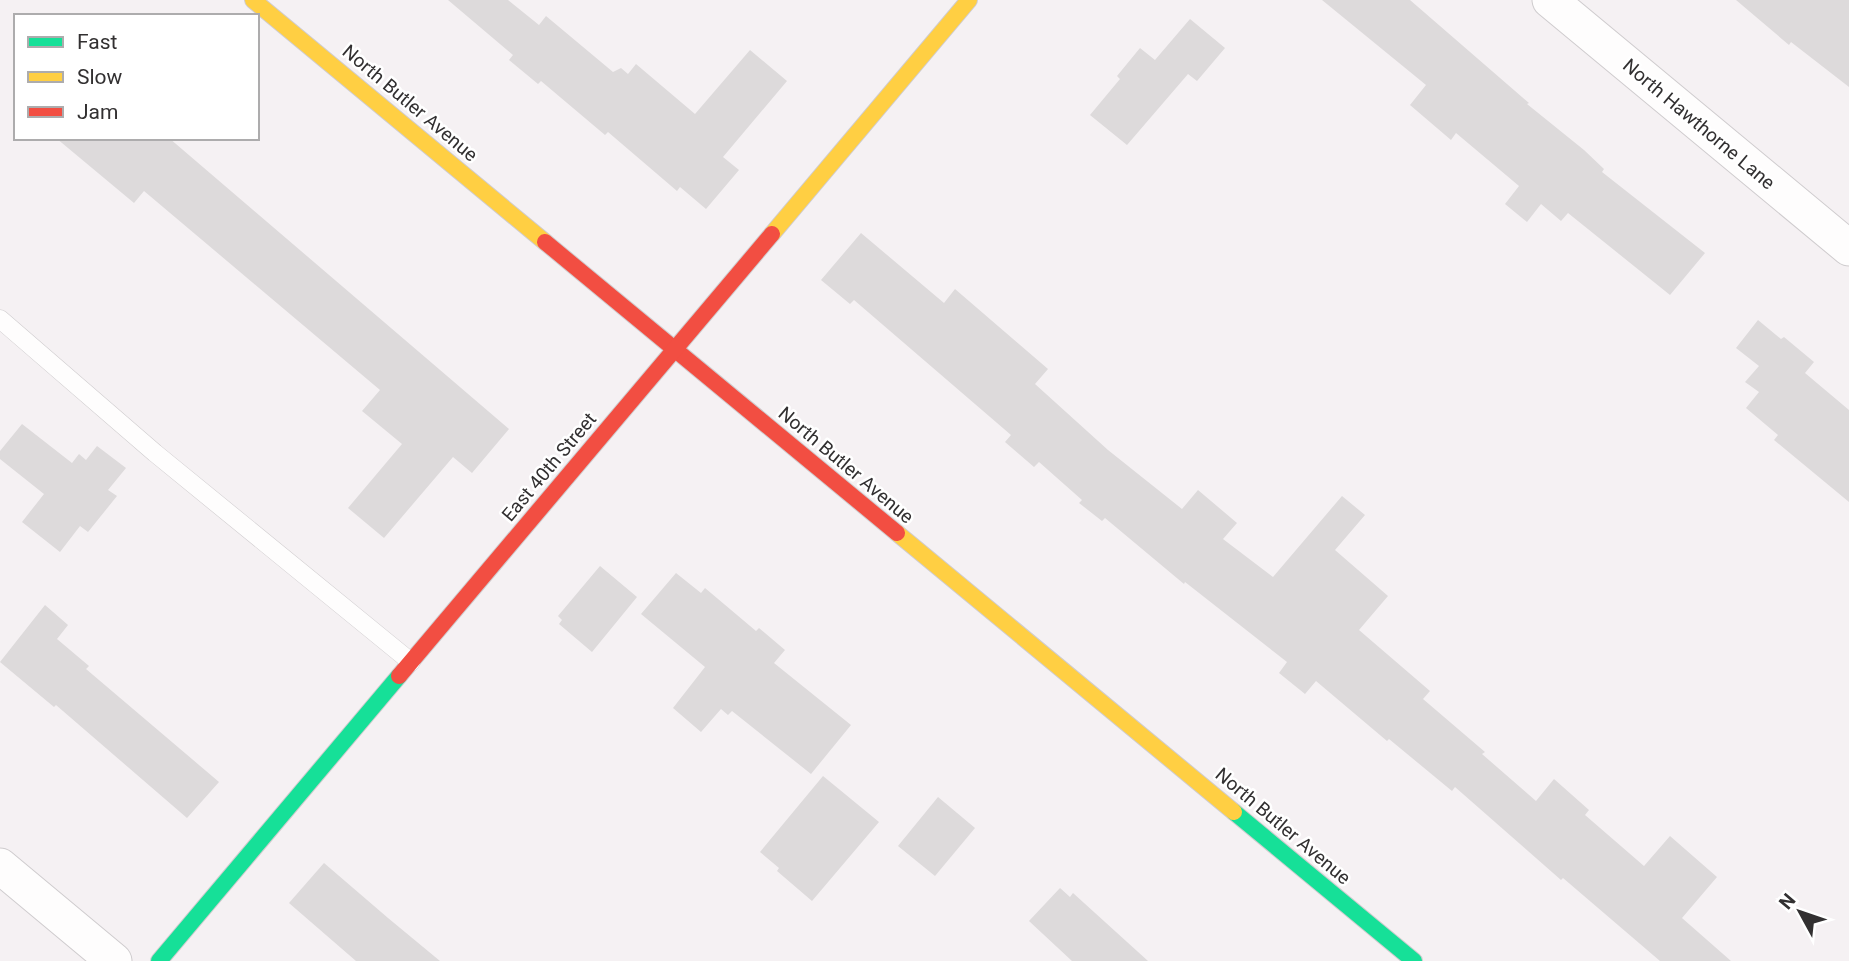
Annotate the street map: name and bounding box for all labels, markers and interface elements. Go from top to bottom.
legend [14,14,259,140]
text: Fast [77,30,118,54]
street label: North Butler Avenue [338,40,482,166]
street label: North Hawthorne Lane [1618,54,1780,194]
text: Slow [77,65,123,89]
text: Jam [77,100,118,124]
street label: North Butler Avenue [774,402,918,528]
street label: East 40th Street [497,408,601,526]
street label: North Butler Avenue [1211,763,1355,889]
north arrow [1765,877,1835,947]
text: N [1774,889,1800,914]

